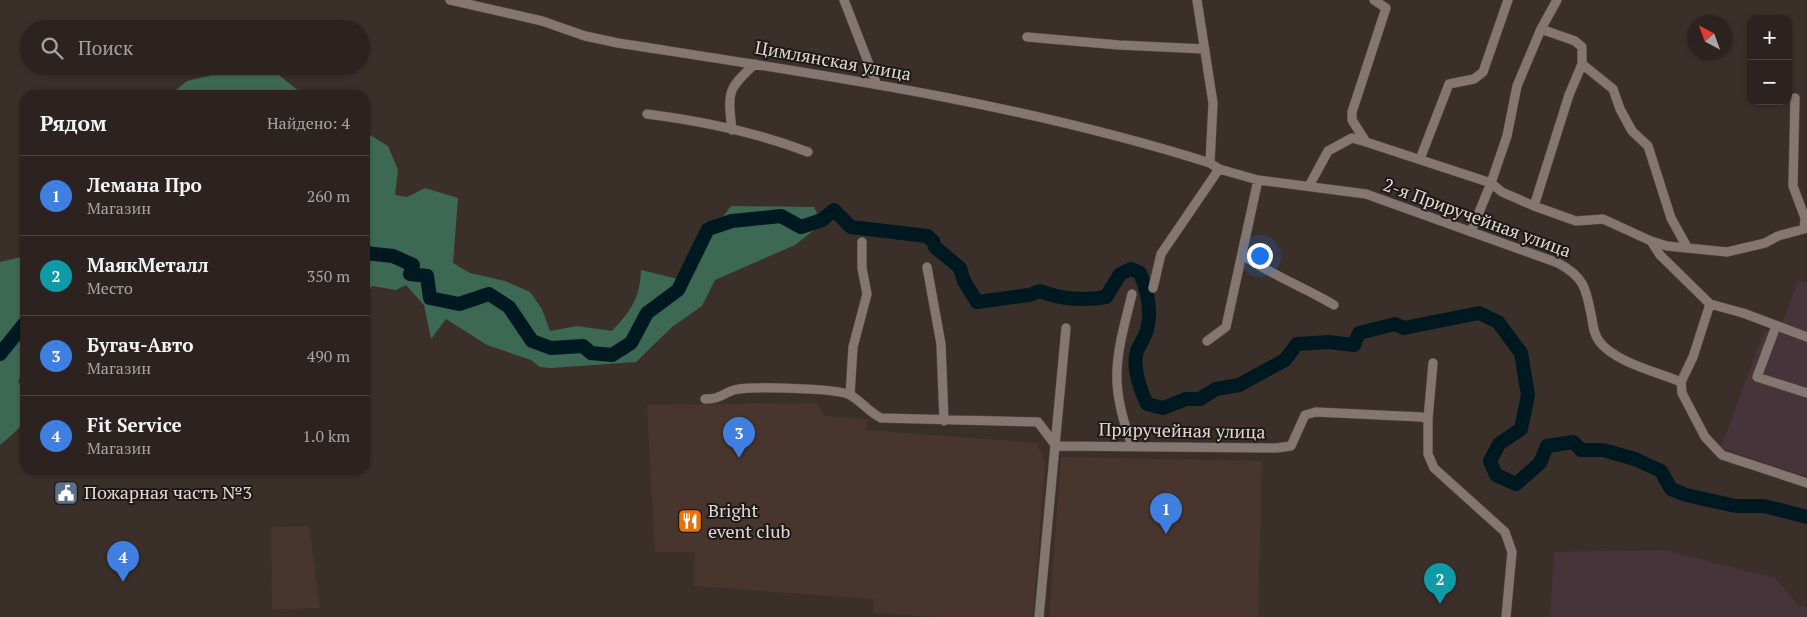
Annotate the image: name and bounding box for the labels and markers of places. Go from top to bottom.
pin: 3 [723,417,755,458]
public building icon: Пожарная часть №3 [53,480,79,506]
place label: Пожарная часть №3 [84,480,252,504]
pin: 1 [1150,493,1182,534]
place label: Bright event club [708,498,790,543]
restaurant icon: Bright event club [677,508,703,534]
pin: 4 [107,541,139,582]
pin: 2 [1424,563,1456,604]

